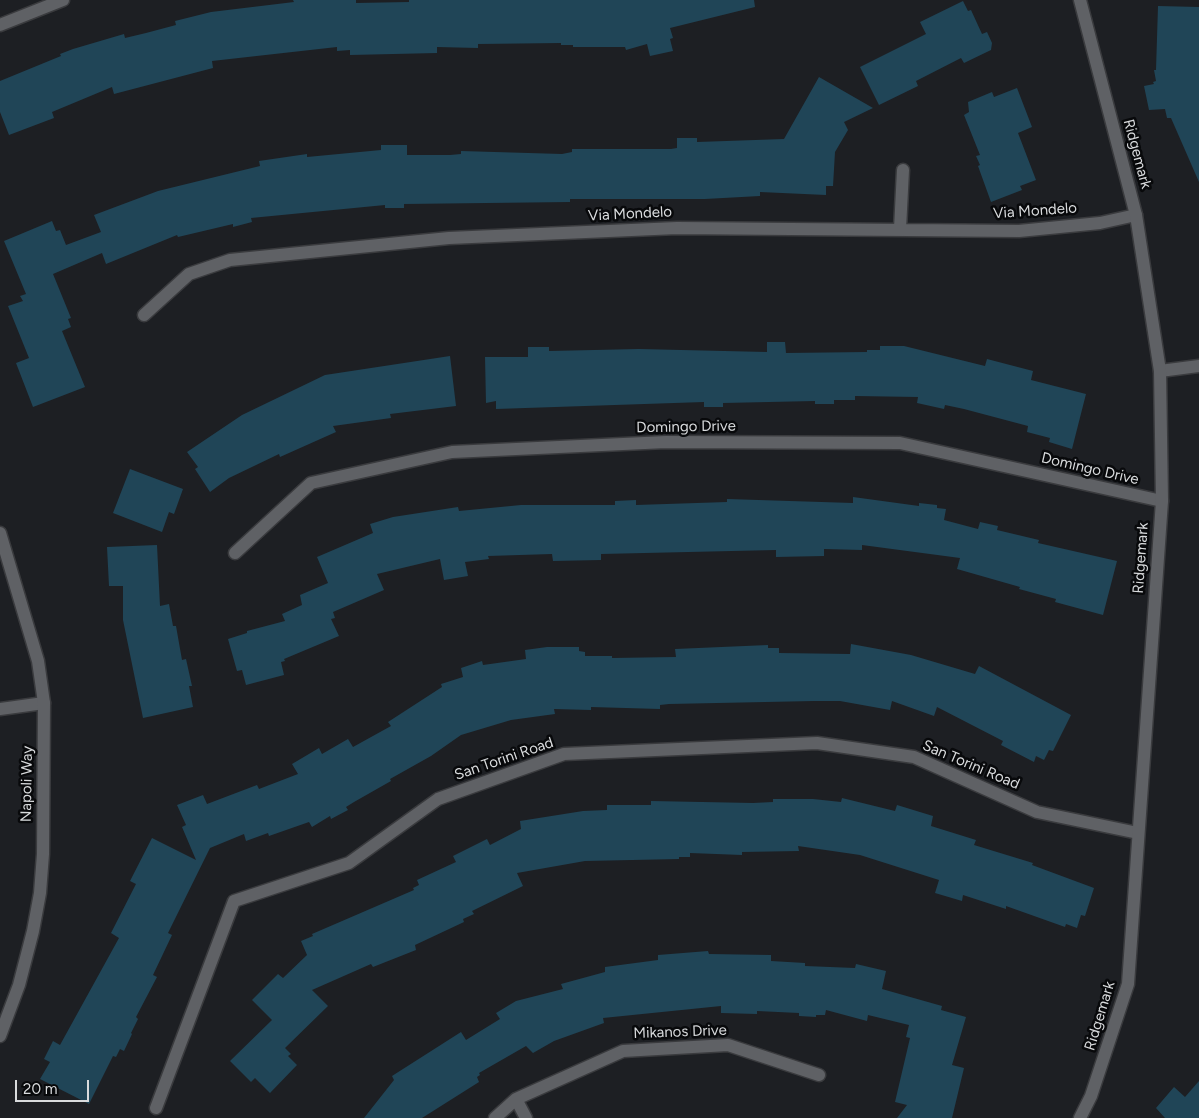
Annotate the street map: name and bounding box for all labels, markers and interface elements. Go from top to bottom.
street label: Ridgemark [1119,117,1155,191]
street label: Via Mondelo [992,199,1078,223]
street label: Via Mondelo [588,203,672,225]
street label: Domingo Drive [636,417,736,437]
street label: Domingo Drive [1039,449,1141,489]
street label: Ridgemark [1130,522,1152,594]
street label: San Torini Road [452,734,556,784]
street label: San Torini Road [920,736,1022,794]
street label: Napoli Way [17,746,37,822]
street label: Ridgemark [1081,979,1119,1053]
street label: Mikanos Drive [633,1021,727,1043]
scale bar [18,1070,91,1102]
text: 20 m [23,1080,57,1098]

